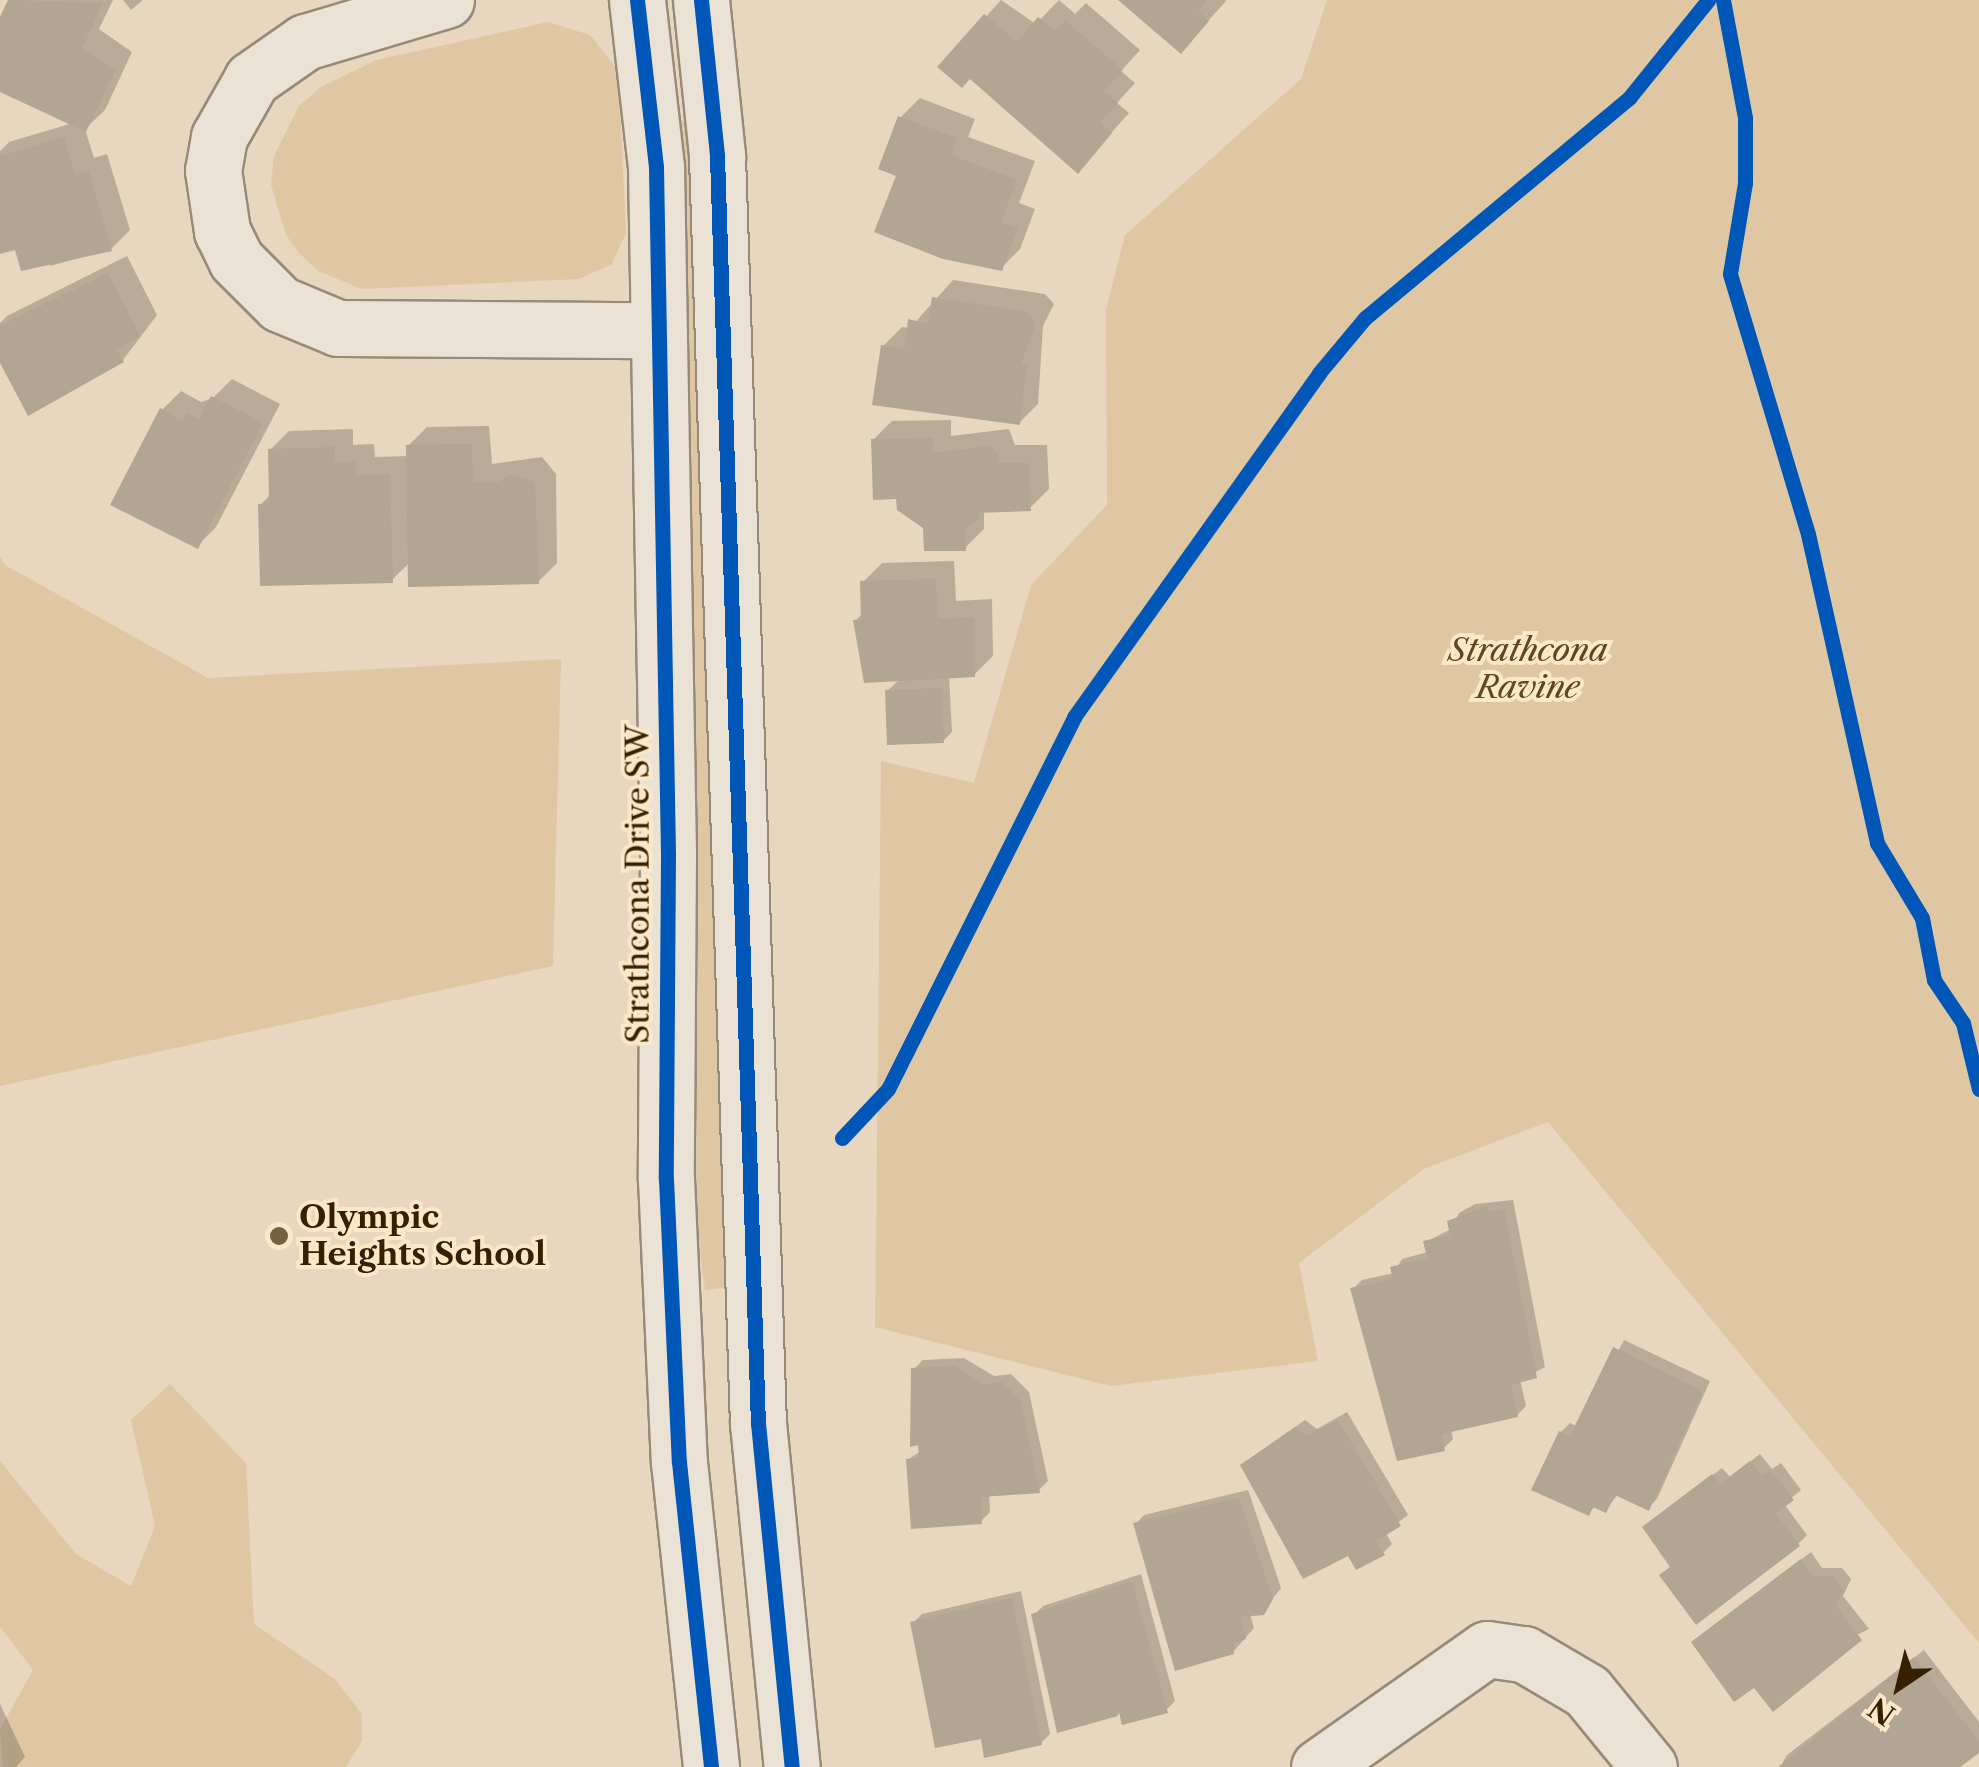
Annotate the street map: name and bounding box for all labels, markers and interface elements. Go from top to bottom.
park label: Strathcona Ravine [1448,632,1608,707]
street label: Strathcona Drive SW [619,724,657,1044]
place label: Olympic Heights School [299,1199,546,1274]
marker: Olympic Heights School [268,1225,290,1247]
north arrow [1849,1637,1949,1737]
text: N [1862,1691,1902,1732]

